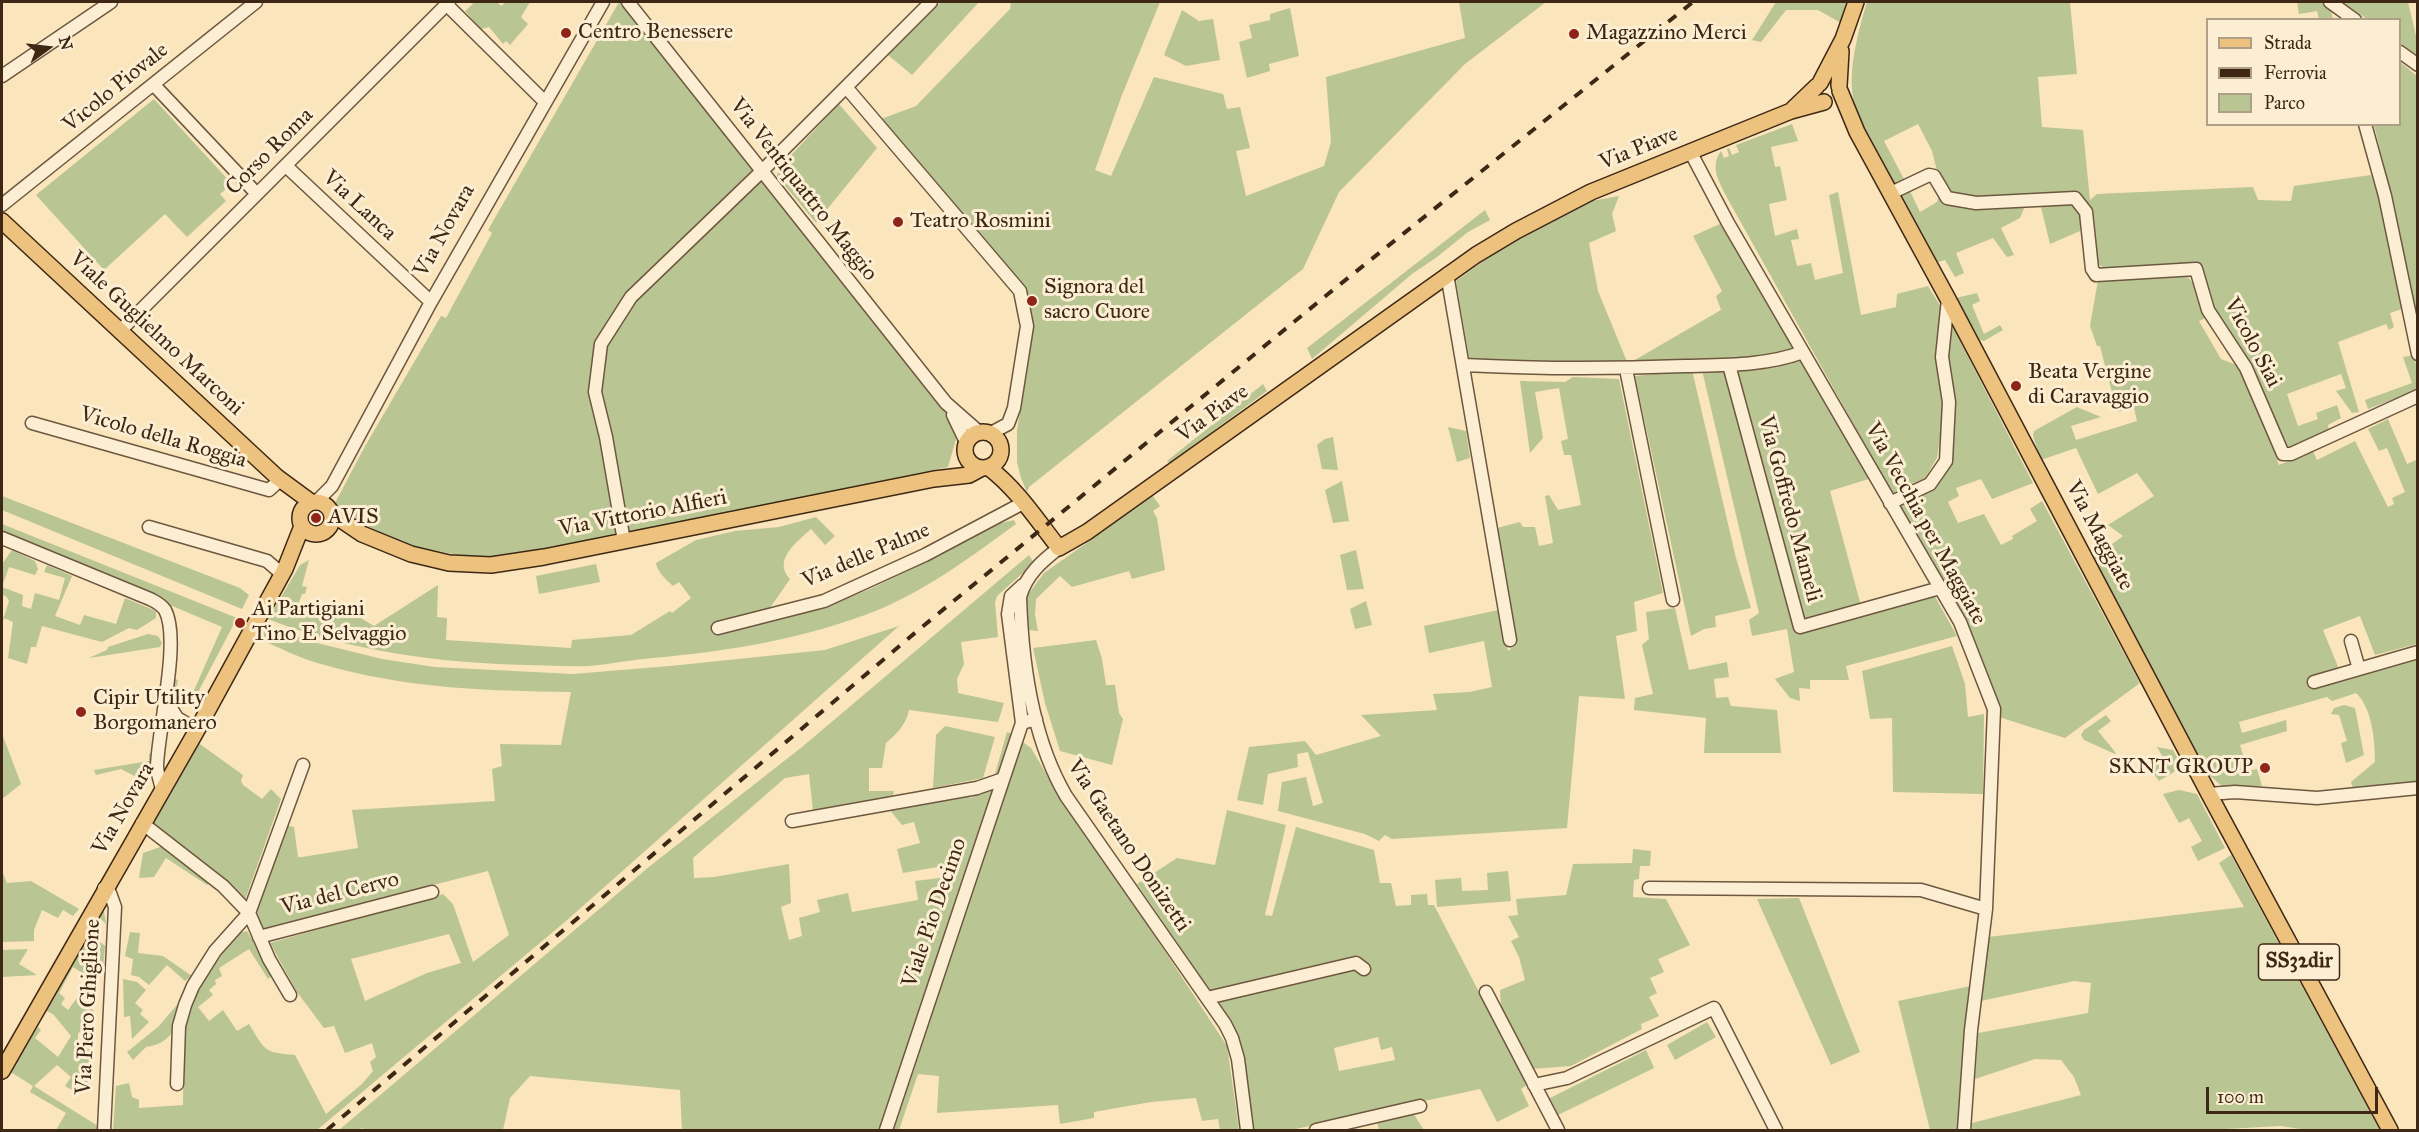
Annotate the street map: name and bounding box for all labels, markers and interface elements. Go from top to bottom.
north arrow [18,18,78,78]
legend [2206,18,2401,126]
place label: Centro Benessere [578,20,733,46]
place label: Magazzino Merci [1586,21,1747,47]
marker: Centro Benessere [559,26,573,40]
marker: Magazzino Merci [1567,27,1581,41]
text: Strada [2264,32,2312,54]
text: N [55,34,77,52]
street label: Vicolo Piovale [58,37,174,139]
text: Ferrovia [2264,62,2327,84]
text: Parco [2264,92,2305,114]
street label: Via Ventiquattro Maggio [723,93,883,287]
street label: Corso Roma [221,103,319,201]
street label: Via Piave [1596,121,1682,177]
street label: Via Lanca [317,165,401,247]
street label: Via Novara [409,180,481,282]
place label: Teatro Rosmini [910,209,1051,235]
marker: Teatro Rosmini [891,215,905,229]
street label: Viale Guglielmo Marconi [63,246,249,422]
place label: Signora del sacro Cuore [1044,275,1150,326]
marker: Signora del sacro Cuore [1025,294,1039,308]
street label: Vicolo Siai [2217,294,2287,392]
place label: Beata Vergine di Caravaggio [2028,360,2151,412]
street label: Via Piave [1172,379,1254,449]
marker: Beata Vergine di Caravaggio [2009,379,2023,393]
street label: Vicolo della Roggia [77,402,249,474]
street label: Via Goffredo Mameli [1751,413,1827,605]
street label: Via Vecchia per Maggiate [1858,418,1992,630]
street label: Via Maggiate [2059,477,2139,595]
street label: Via Vittorio Alfieri [557,485,729,543]
place label: AVIS [328,505,379,531]
marker: AVIS [309,511,323,525]
street label: Via delle Palme [798,517,934,595]
place label: Ai Partigiani Tino E Selvaggio [252,597,407,648]
marker: Ai Partigiani Tino E Selvaggio [233,616,247,630]
place label: Cipir Utility Borgomanero [93,686,217,738]
marker: Cipir Utility Borgomanero [74,705,88,719]
street label: Via Gaetano Donizetti [1060,755,1196,937]
place label: SKNT GROUP [2109,755,2253,781]
street label: Via Novara [87,758,161,860]
marker: SKNT GROUP [2258,761,2272,775]
street label: Viale Pio Decimo [897,835,973,991]
street label: Via del Cervo [278,867,402,921]
street label: Via Piero Ghiglione [71,918,107,1096]
road number: SS32dir [2258,944,2340,980]
scale bar [2209,1075,2382,1113]
text: 100 m [2217,1086,2264,1108]

